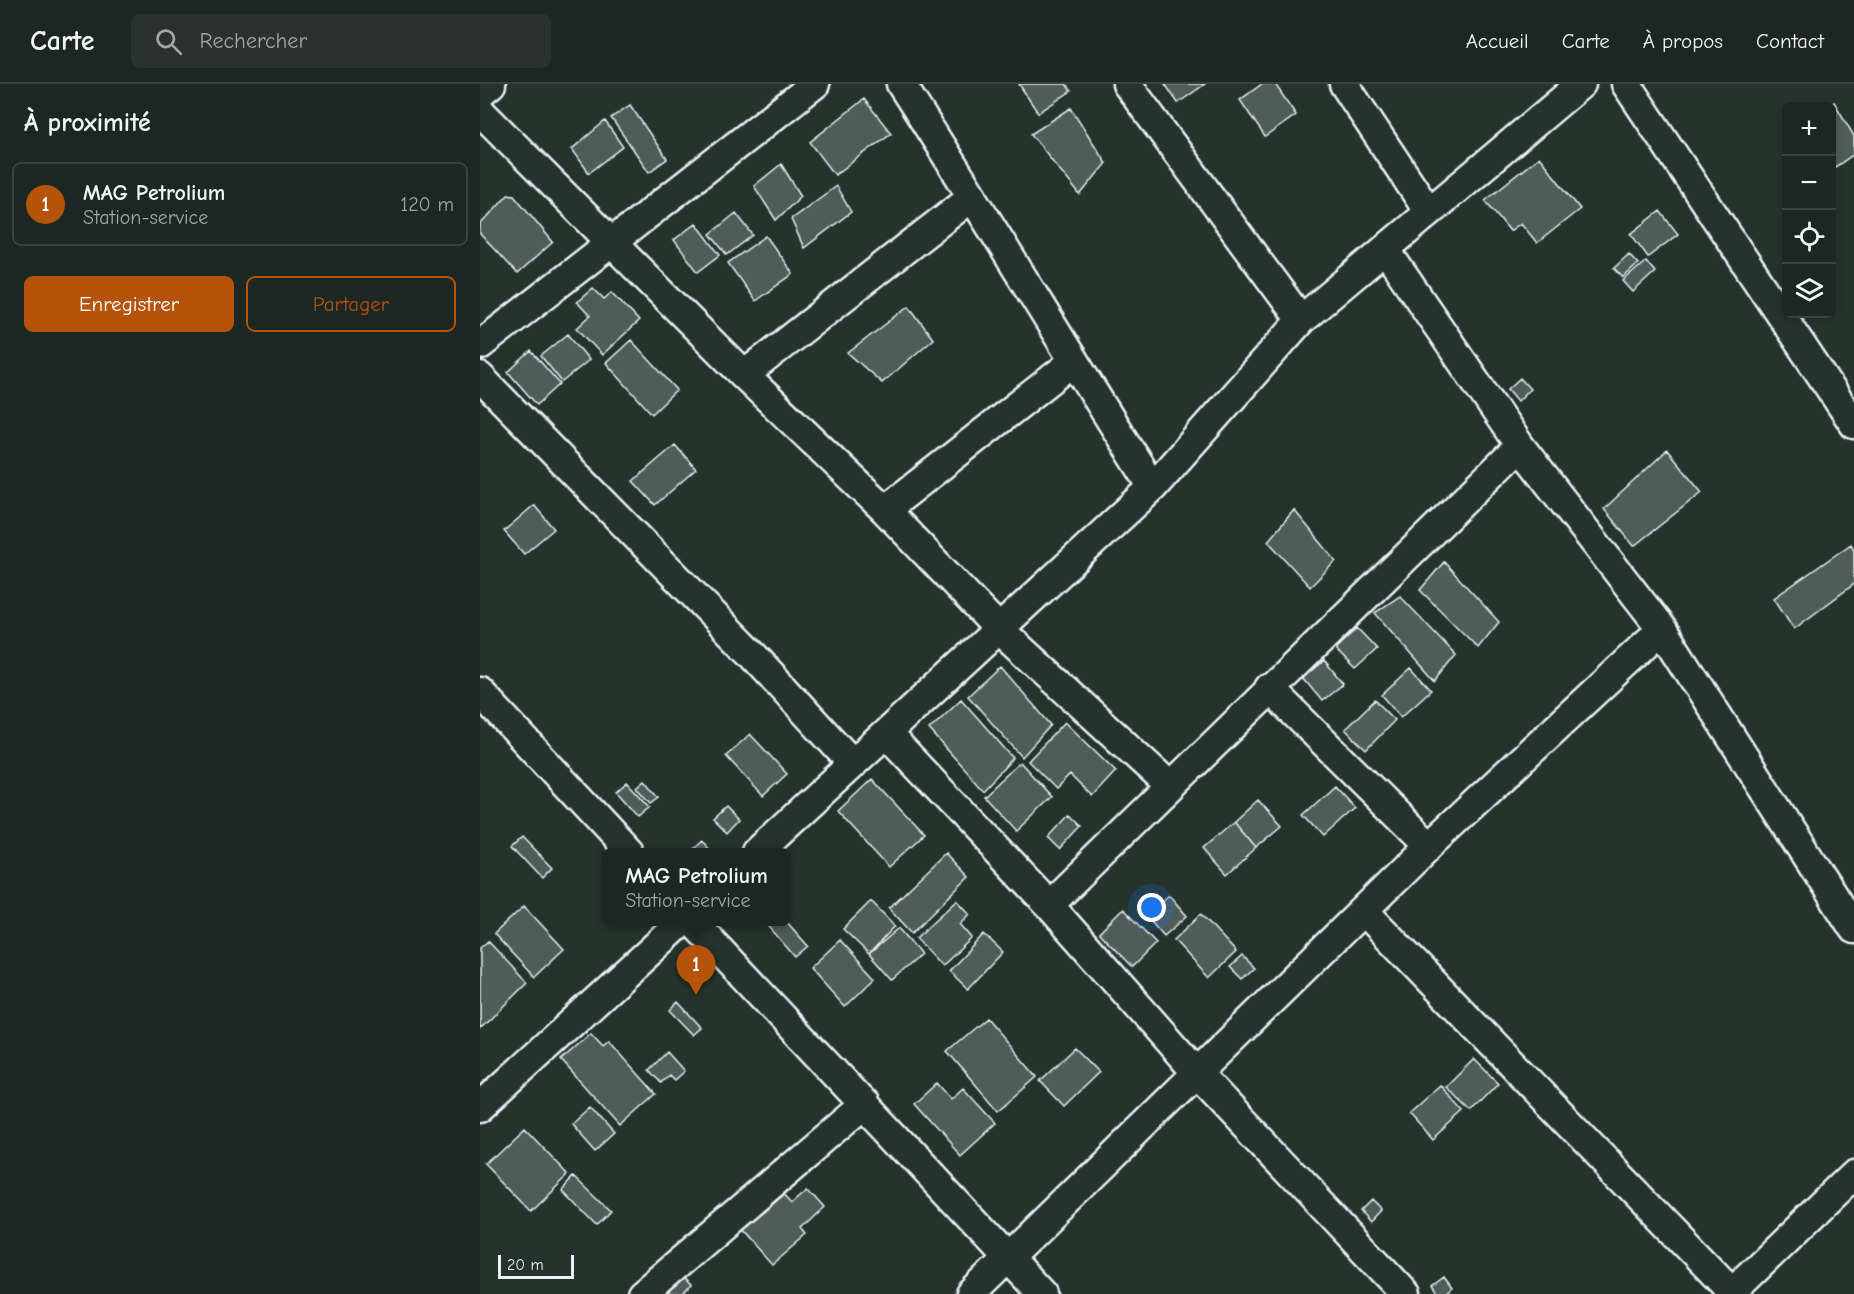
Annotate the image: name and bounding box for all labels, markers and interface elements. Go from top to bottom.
search box [131,14,551,68]
text: Carte [30,25,95,57]
icon: search [152,25,185,58]
text: Rechercher [200,28,307,54]
text: Accueil [1466,29,1529,53]
text: Carte [1562,29,1610,53]
text: À propos [1643,29,1723,53]
text: Contact [1756,29,1824,53]
map controls [1782,102,1836,318]
button: + [1782,102,1836,156]
text: À proximité [24,108,151,138]
button: − [1782,156,1836,210]
text: MAG Petrolium [83,180,225,206]
text: 1 [42,193,49,216]
text: 120 m [400,193,454,216]
text: Station-service [83,206,208,229]
button: locate [1782,210,1836,264]
button: layers [1782,264,1836,318]
button: Enregistrer [24,276,234,332]
button: Partager [246,276,456,332]
popup [602,848,791,926]
text: MAG Petrolium [625,863,768,889]
text: Station-service [625,889,751,912]
your location [1137,893,1166,922]
pin: 1 [676,946,716,995]
scale bar [498,1252,574,1280]
text: 20 m [507,1256,544,1274]

